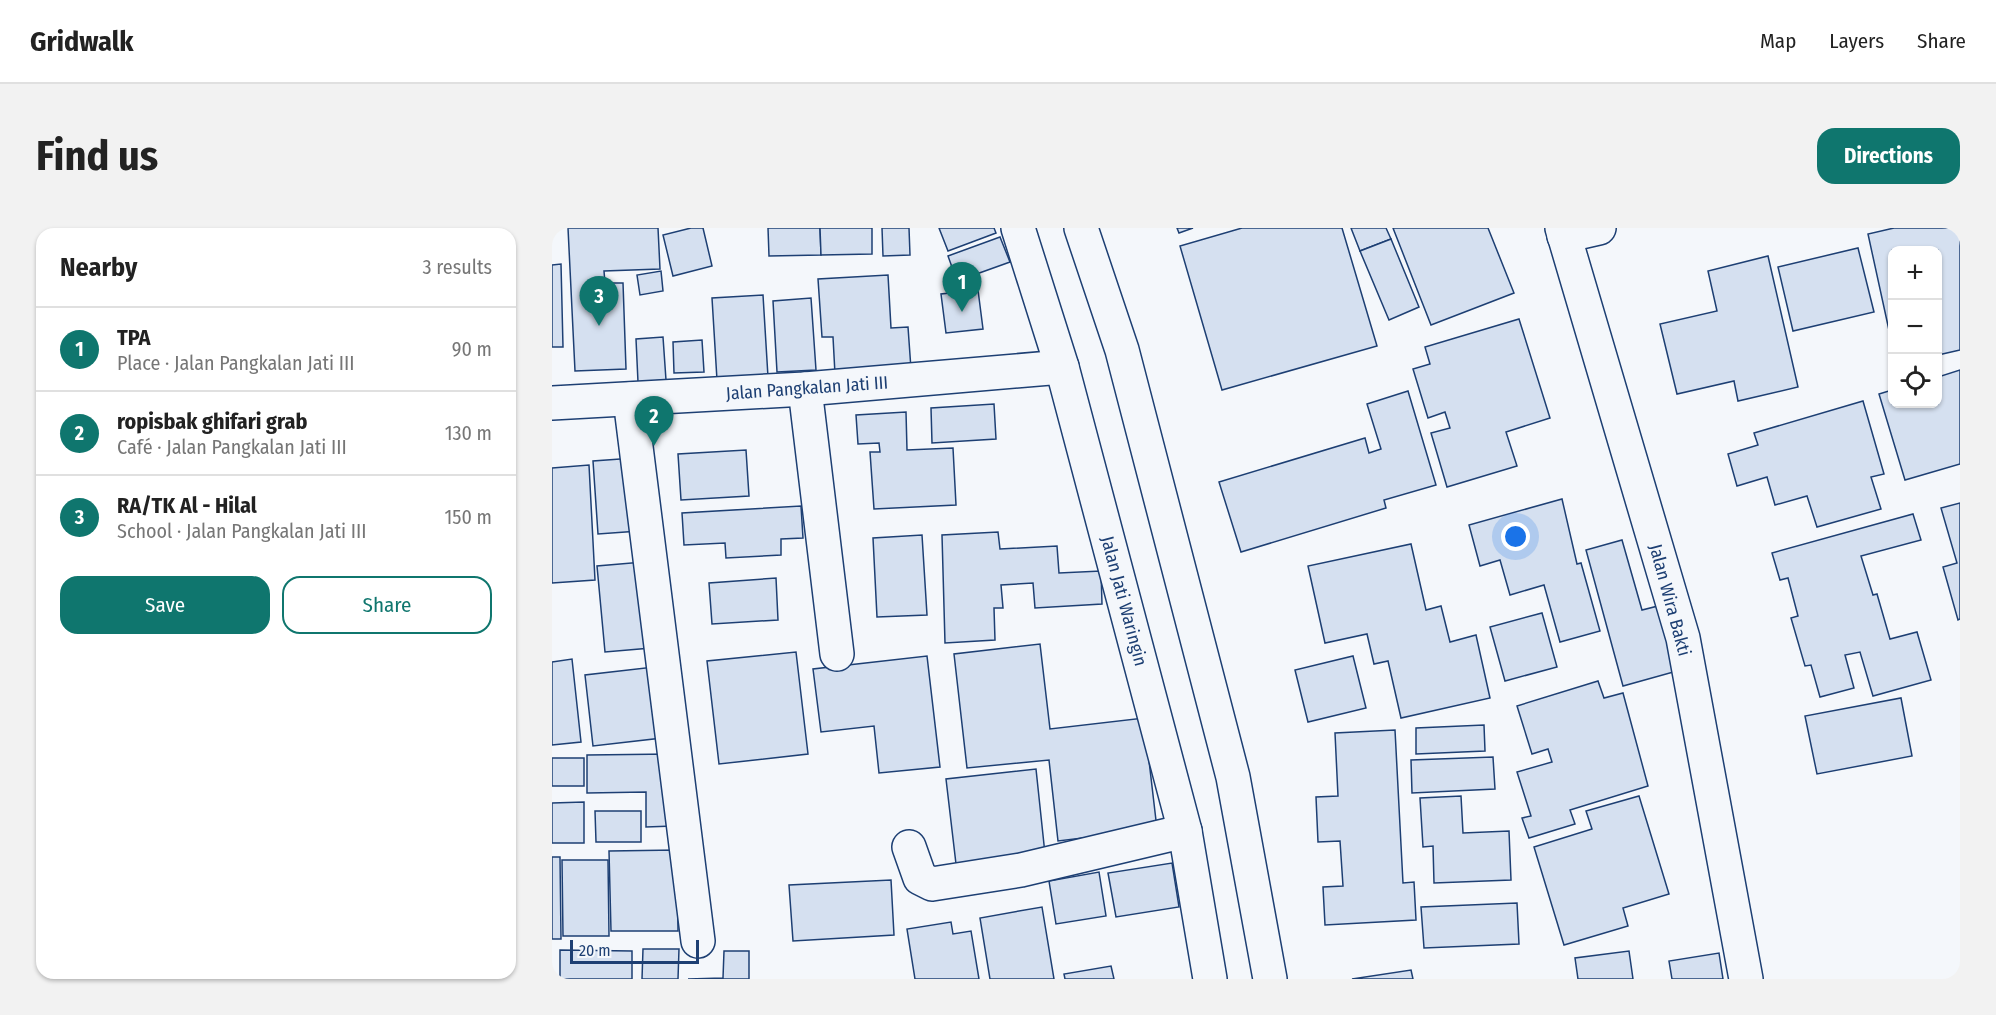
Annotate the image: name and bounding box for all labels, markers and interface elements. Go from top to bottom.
text: Gridwalk [30,25,134,58]
text: Map [1760,28,1796,54]
text: Layers [1829,28,1884,54]
text: Share [1917,28,1966,54]
button: Directions [1817,128,1960,184]
text: Find us [36,131,158,181]
map controls [1888,246,1942,408]
button: + [1888,246,1942,300]
text: Nearby [60,252,137,283]
text: 3 results [423,255,492,279]
pin: 1 [942,262,982,312]
pin: 3 [580,276,618,326]
button: − [1888,300,1942,354]
text: TPA [117,324,150,351]
text: 1 [75,337,84,361]
text: 90 m [452,337,492,361]
text: Place · Jalan Pangkalan Jati III [117,351,354,375]
button: locate [1888,354,1942,408]
street label: Jalan Pangkalan Jati III [725,371,889,405]
pin: 2 [634,396,674,446]
text: ropisbak ghifari grab [117,408,307,435]
text: 2 [75,421,84,445]
text: 130 m [445,421,492,445]
text: Café · Jalan Pangkalan Jati III [117,435,347,459]
text: RA/TK Al - Hilal [117,492,257,519]
text: 3 [75,505,84,529]
text: 150 m [445,505,492,529]
text: School · Jalan Pangkalan Jati III [117,519,367,543]
your location [1501,522,1530,551]
street label: Jalan Jati Waringin [1096,534,1152,668]
street label: Jalan Wira Bakti [1644,542,1696,658]
button: Save [60,576,270,634]
button: Share [282,576,492,634]
scale bar [570,937,699,964]
text: 20 m [579,941,610,960]

